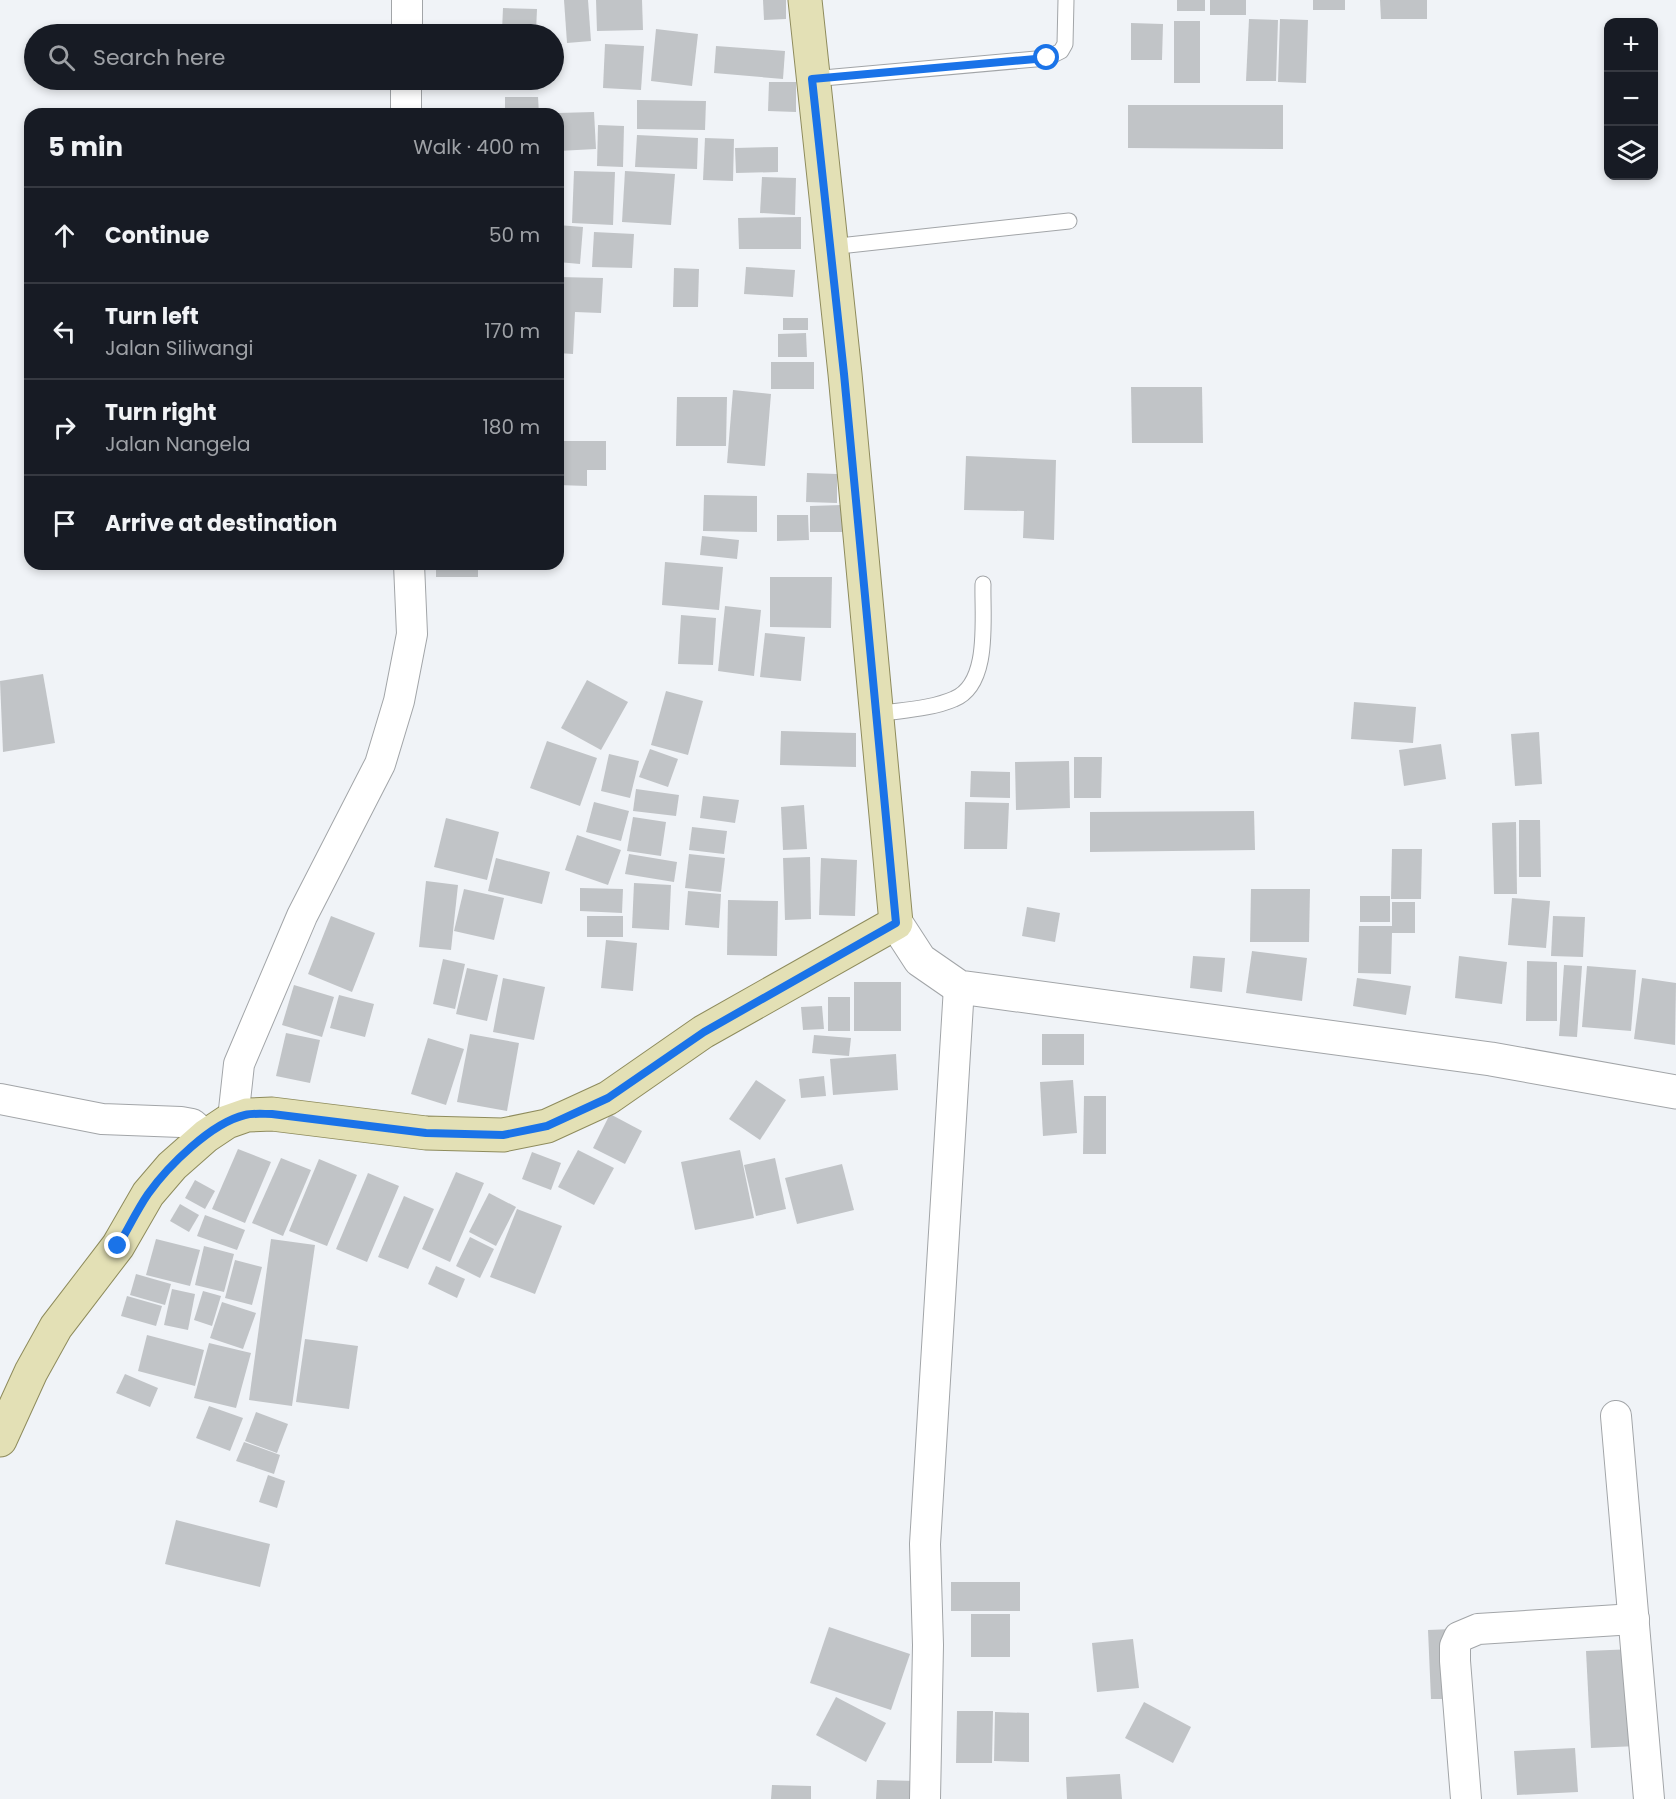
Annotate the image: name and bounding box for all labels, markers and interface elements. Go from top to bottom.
map controls [1604,18,1658,180]
button: + [1604,18,1658,72]
search box [24,24,564,90]
icon: search [45,41,78,74]
text: Search here [93,42,226,73]
route start [1033,44,1059,70]
button: − [1604,72,1658,126]
button: layers [1604,126,1658,180]
text: 5 min [48,129,123,165]
text: Walk · 400 m [413,133,540,161]
icon: ahead [48,219,81,252]
text: Continue [105,220,209,251]
text: 50 m [489,221,540,249]
text: Turn left [105,301,199,332]
icon: left [48,315,81,348]
text: 170 m [484,317,540,345]
text: Jalan Siliwangi [105,334,253,362]
text: Turn right [105,397,216,428]
icon: right [48,411,81,444]
text: 180 m [482,413,540,441]
text: Jalan Nangela [105,430,250,458]
icon: arrive [48,507,81,540]
text: Arrive at destination [105,508,337,539]
route end [104,1232,130,1258]

